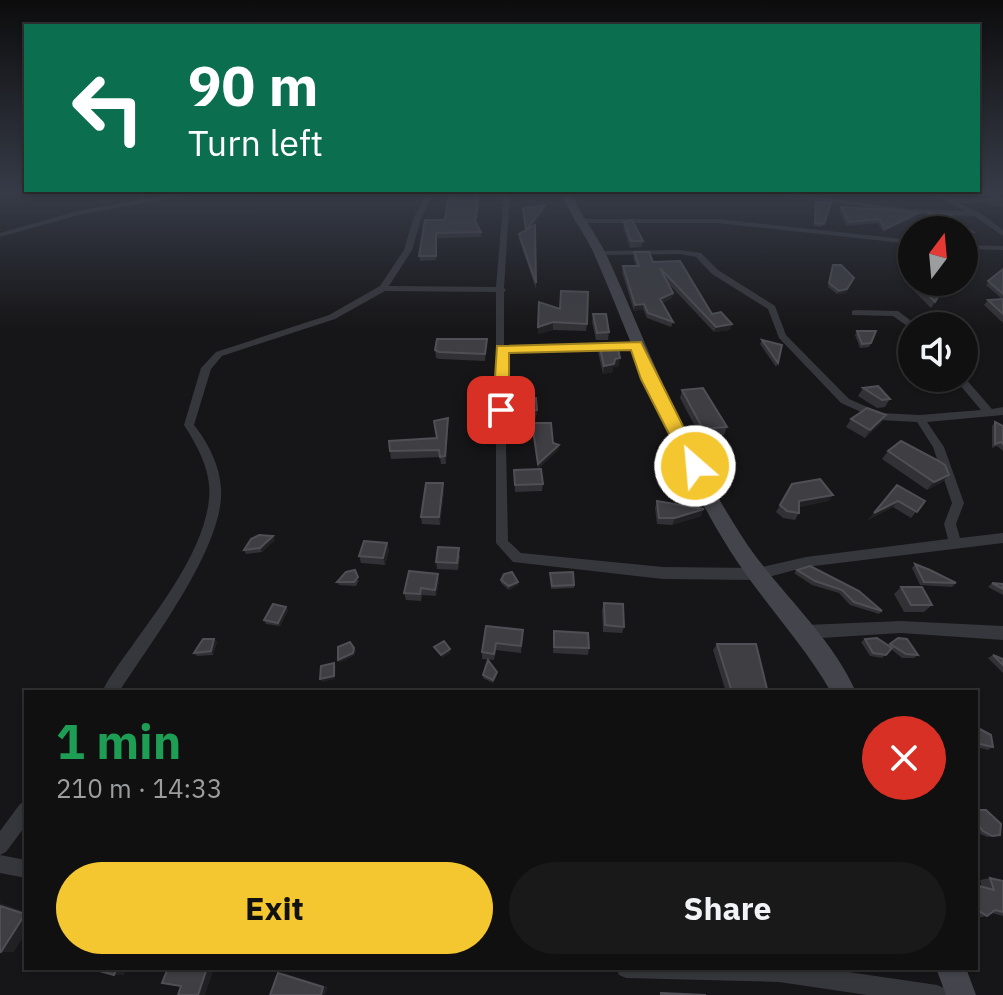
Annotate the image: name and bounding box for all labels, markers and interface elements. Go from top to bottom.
text: 90 m [188,49,318,121]
icon: left [56,56,160,160]
text: Turn left [188,119,323,166]
north arrow [898,216,978,296]
map controls [898,216,978,392]
button: sound [898,312,978,392]
pin [467,376,535,444]
icon: arrive [479,388,523,432]
position arrow [653,424,737,508]
text: 1 min [56,710,181,772]
button: close [862,716,946,800]
text: 210 m · 14:33 [56,771,222,805]
button: Exit [56,862,493,954]
button: Share [509,862,946,954]

